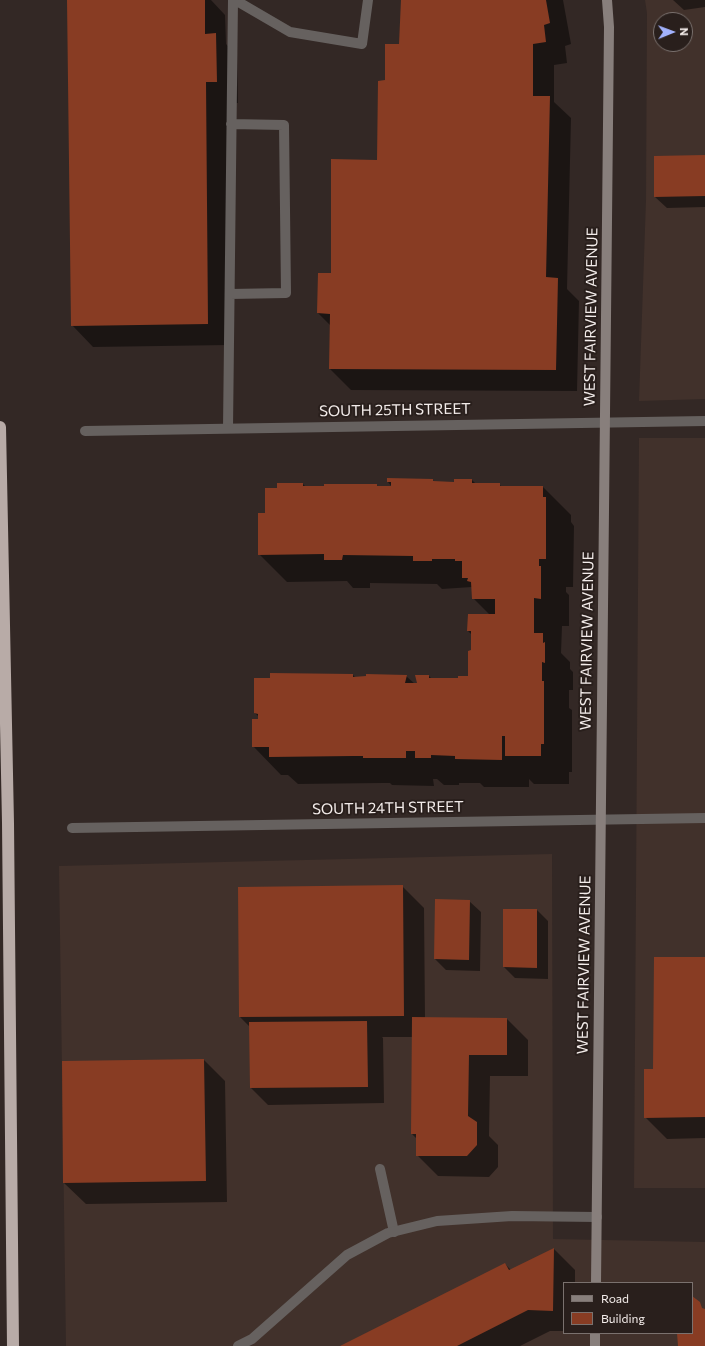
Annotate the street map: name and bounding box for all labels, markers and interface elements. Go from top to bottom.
north arrow [653,12,693,52]
text: N [678,28,691,36]
street label: WEST FAIRVIEW AVENUE [580,227,602,407]
street label: SOUTH 25TH STREET [319,400,471,420]
street label: WEST FAIRVIEW AVENUE [576,551,598,731]
street label: SOUTH 24TH STREET [312,798,464,818]
street label: WEST FAIRVIEW AVENUE [573,875,595,1055]
legend [563,1282,693,1334]
text: Road [601,1291,629,1305]
text: Building [601,1311,645,1325]

